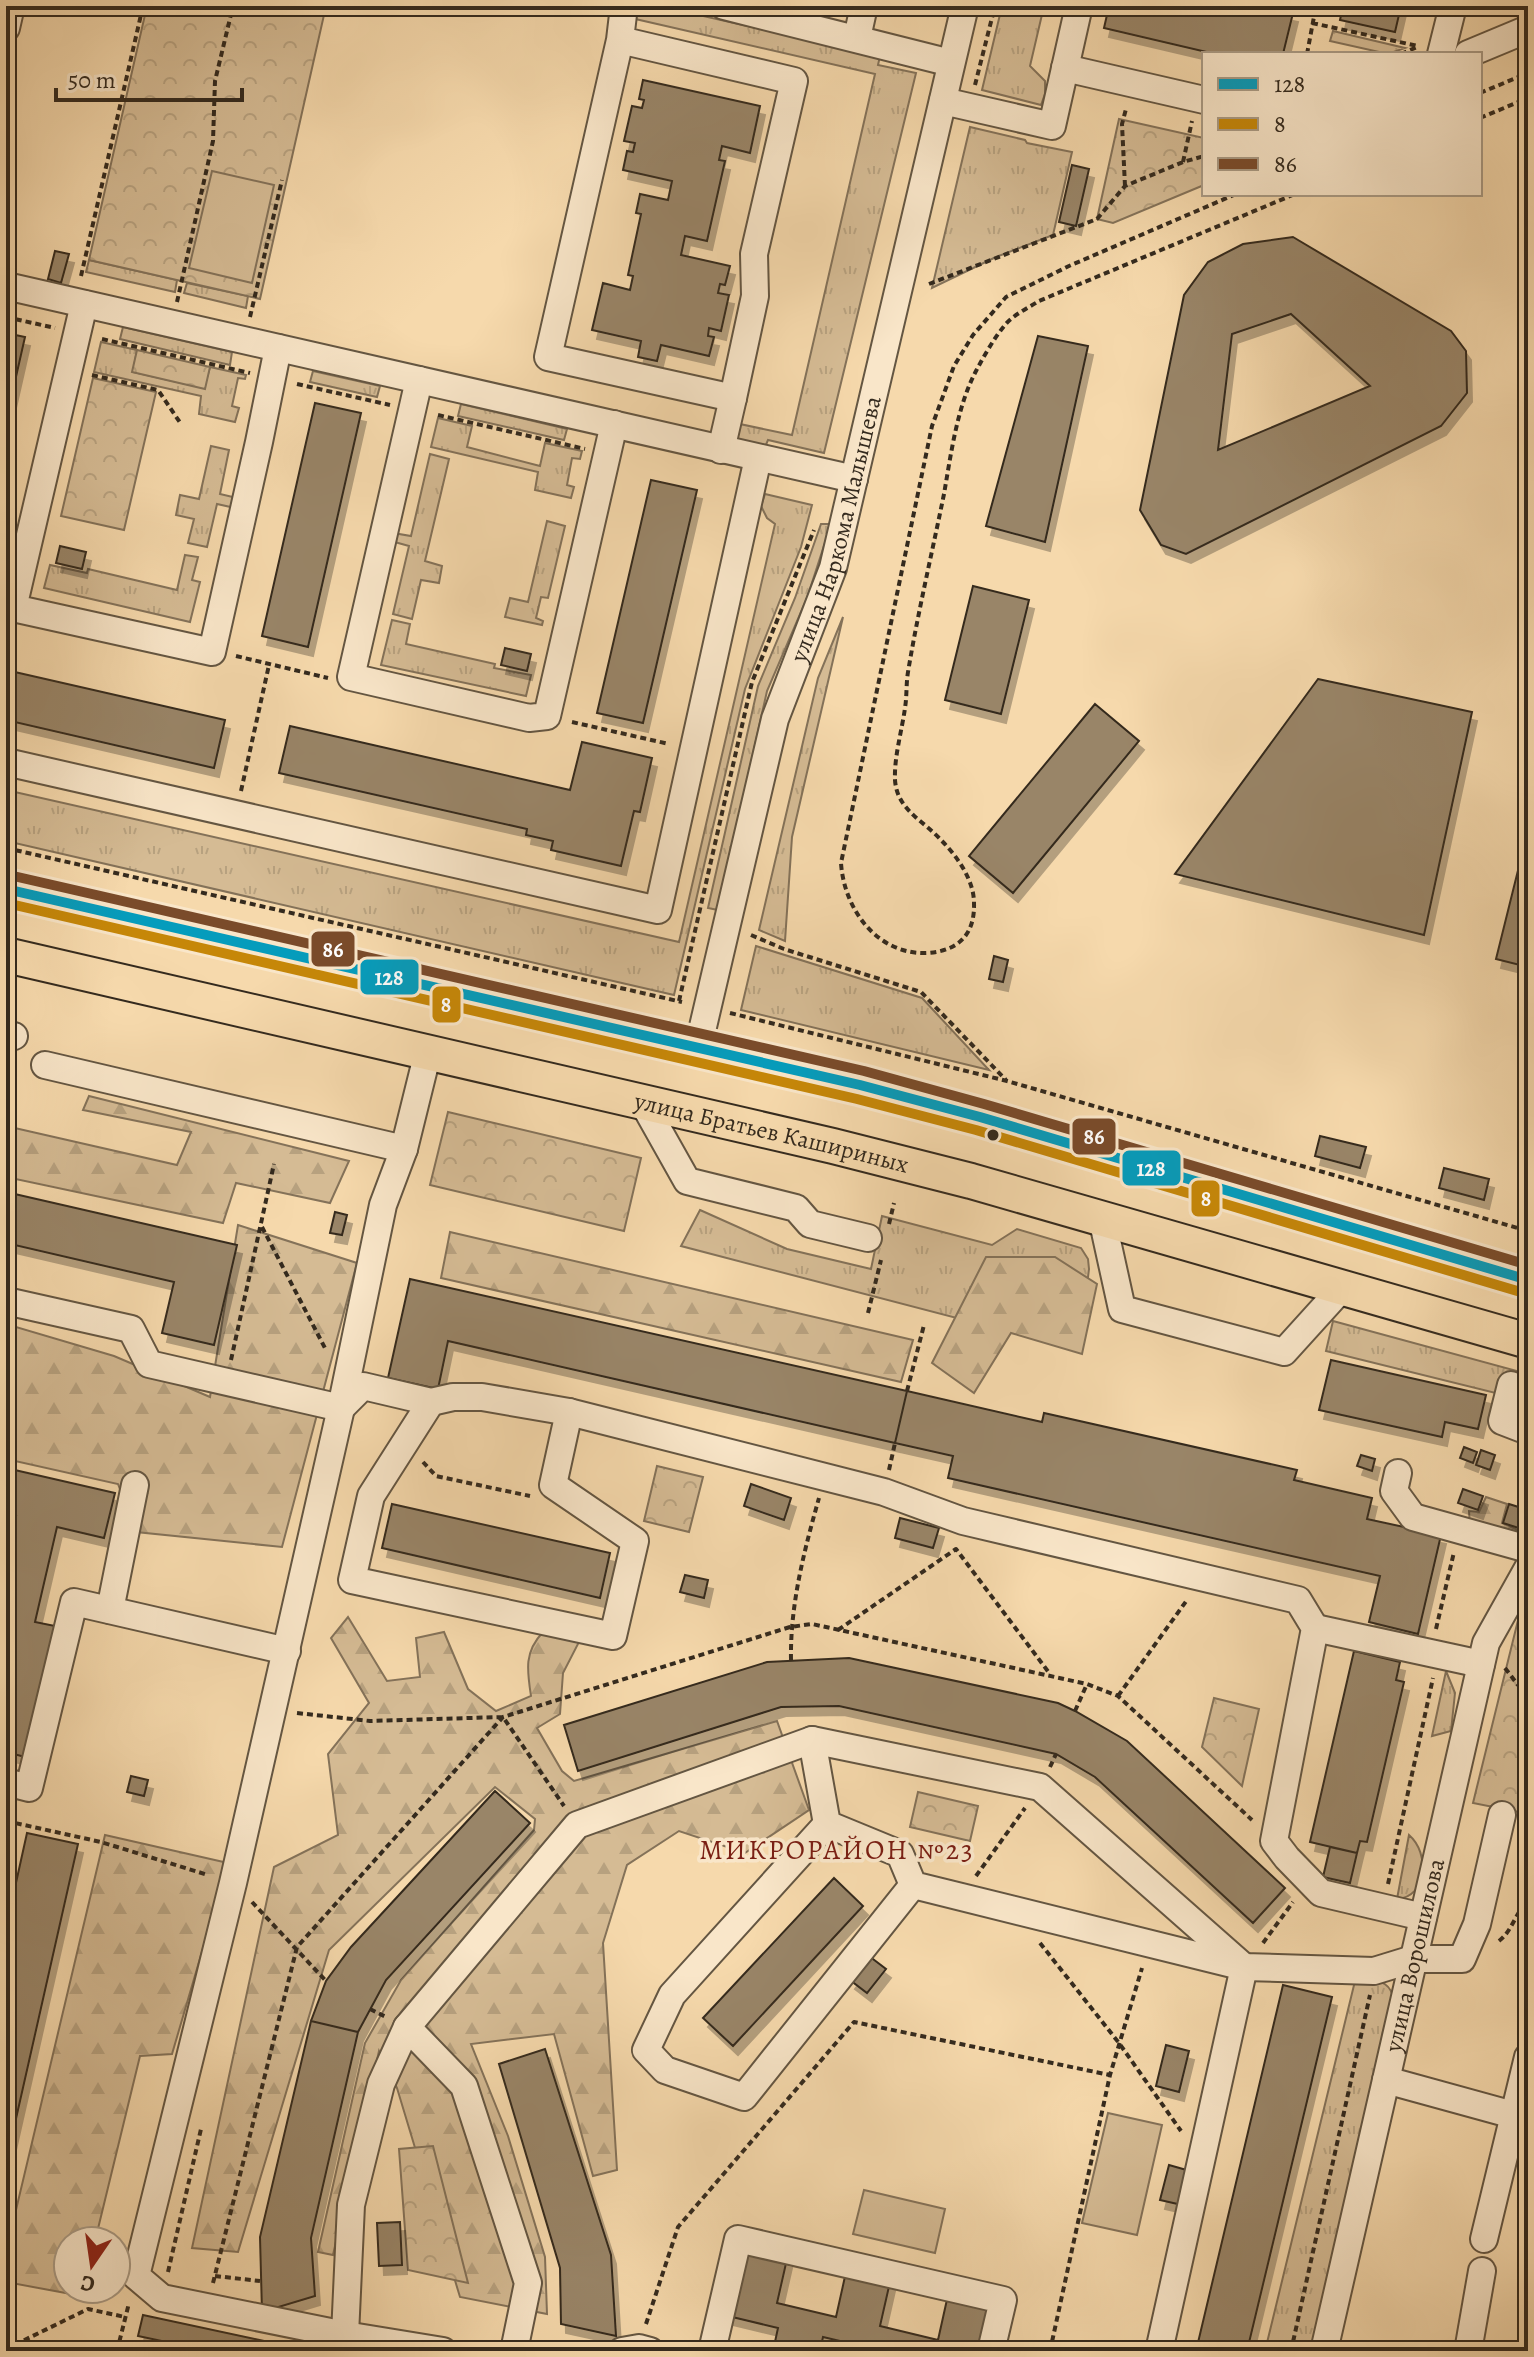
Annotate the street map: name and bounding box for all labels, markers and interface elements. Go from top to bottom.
scale bar [56,52,242,102]
legend [1202,52,1482,196]
text: 50 m [68,64,116,96]
text: 128 [1274,68,1305,100]
text: 8 [1274,108,1286,140]
text: 86 [1274,148,1297,180]
street label: улица Наркома Малышева [782,393,889,668]
line badge: 86 [310,930,356,968]
text: 86 [323,935,343,965]
line badge: 128 [359,958,420,996]
text: 128 [374,963,404,993]
line badge: 8 [431,985,462,1024]
text: 8 [441,990,451,1020]
street label: улица Братьев Кашириных [630,1084,912,1181]
line badge: 86 [1071,1117,1117,1156]
text: 86 [1084,1122,1104,1152]
unlabelled marker [985,1127,1001,1143]
line badge: 128 [1121,1149,1182,1187]
text: 128 [1136,1154,1166,1184]
line badge: 8 [1190,1179,1221,1218]
text: 8 [1201,1184,1211,1214]
district label: МИКРОРАЙОН №23 [699,1831,975,1869]
street label: улица Ворошилова [1377,1855,1452,2056]
north arrow [52,2225,132,2305]
text: С [78,2267,98,2300]

